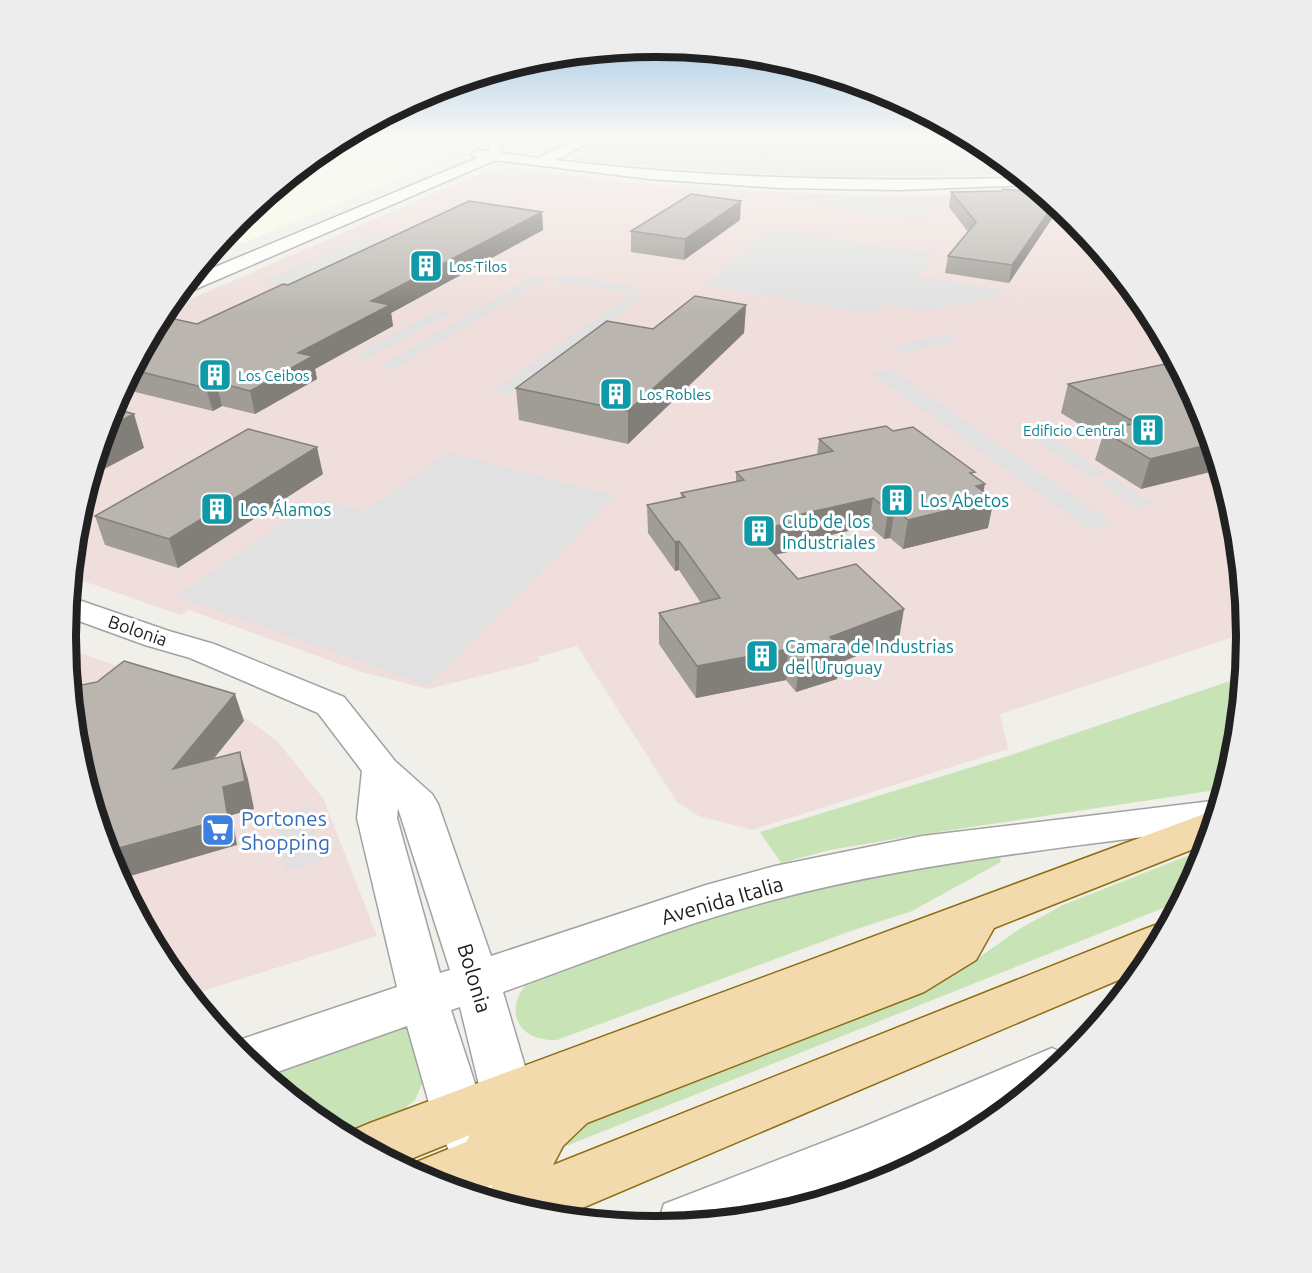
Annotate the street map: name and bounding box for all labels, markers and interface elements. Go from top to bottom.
building icon: Los Tilos [408,248,444,284]
place label: Los Tilos [449,258,507,275]
building icon: Los Ceibos [197,357,233,393]
place label: Los Ceibos [238,367,310,384]
building icon: Los Robles [598,376,634,412]
place label: Los Robles [639,386,711,403]
building icon: Edificio Central [1130,412,1166,448]
place label: Edificio Central [1023,422,1125,439]
building icon: Los Abetos [879,482,915,518]
place label: Los Abetos [920,490,1009,510]
building icon: Los Álamos [199,491,235,527]
place label: Los Álamos [240,498,331,519]
place label: Club de los Industriales [782,511,876,552]
building icon: Club de los Industriales [741,513,777,549]
street label: Bolonia [106,611,170,649]
place label: Camara de Industrias del Uruguay [785,636,954,677]
building icon: Camara de Industrias del Uruguay [744,638,780,674]
place label: Portones Shopping [241,806,330,854]
supermarket icon: Portones Shopping [200,812,236,848]
street label: Avenida Italia [658,871,786,929]
street label: Bolonia [453,940,497,1016]

